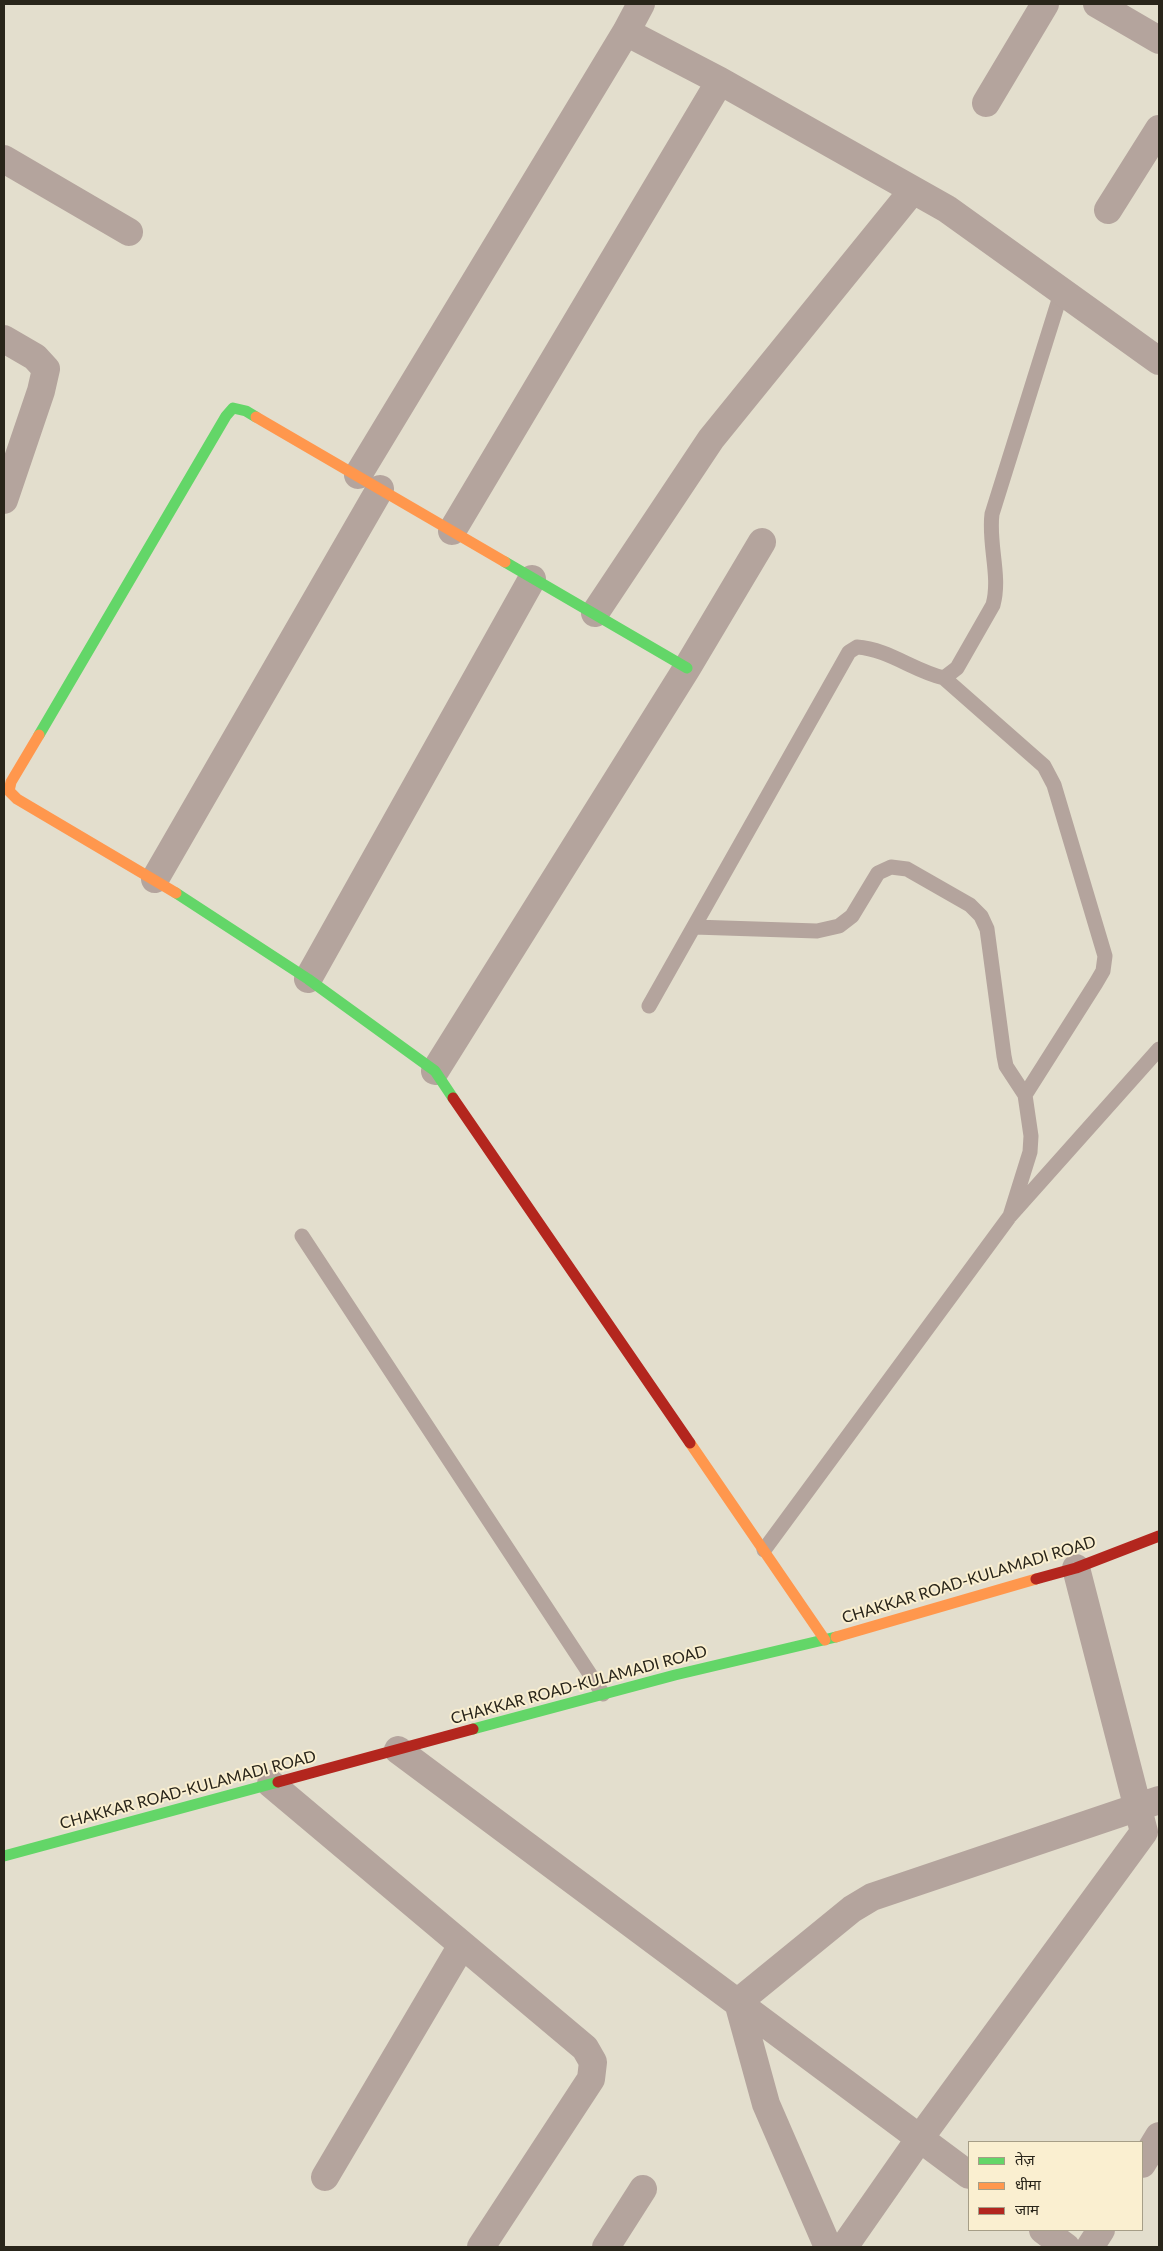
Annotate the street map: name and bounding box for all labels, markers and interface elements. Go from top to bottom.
street label: CHAKKAR ROAD-KULAMADI ROAD [840,1532,1098,1628]
street label: CHAKKAR ROAD-KULAMADI ROAD [449,1641,709,1729]
street label: CHAKKAR ROAD-KULAMADI ROAD [58,1746,318,1834]
legend [968,2141,1143,2231]
text: तेज़ [1015,2150,1035,2168]
text: धीमा [1015,2175,1041,2193]
text: जाम [1015,2200,1039,2218]

